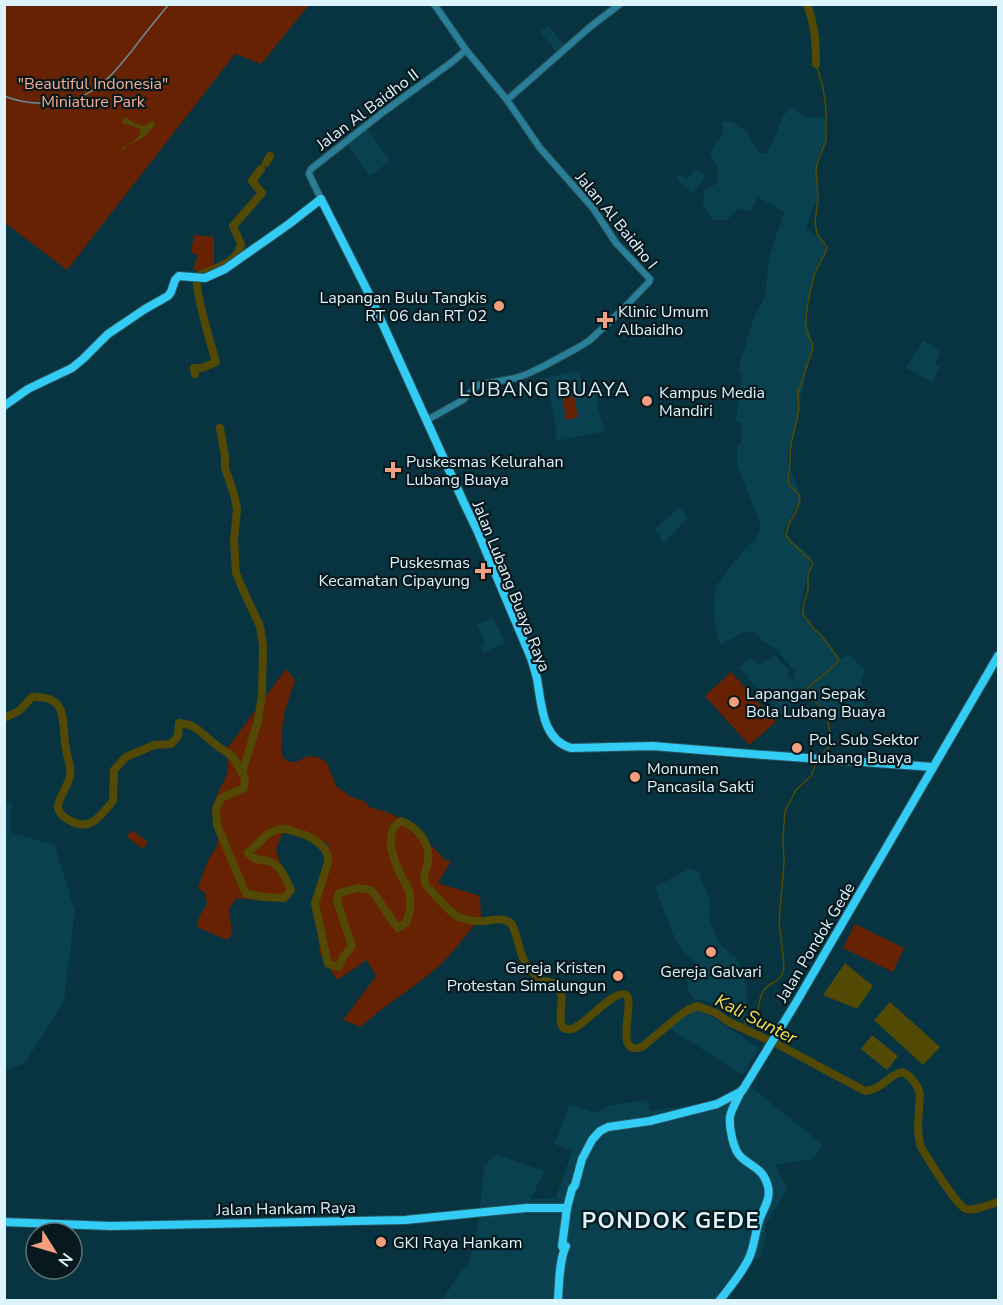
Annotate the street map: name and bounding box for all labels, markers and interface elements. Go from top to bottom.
street label: Jalan Al Baidho II [311,64,423,156]
park label: "Beautiful Indonesia" Miniature Park [18,73,168,113]
street label: Jalan Al Baidho I [570,167,662,274]
place label: Lapangan Bulu Tangkis RT 06 dan RT 02 [320,287,487,327]
marker: Lapangan Bulu Tangkis RT 06 dan RT 02 [492,299,506,313]
place label: Klinic Umum Albaidho [618,301,709,341]
marker: Klinic Umum Albaidho [596,311,614,329]
district label: LUBANG BUAYA [459,376,631,403]
place label: Kampus Media Mandiri [659,382,765,422]
marker: Kampus Media Mandiri [640,394,654,408]
place label: Puskesmas Kelurahan Lubang Buaya [406,451,564,491]
marker: Puskesmas Kelurahan Lubang Buaya [384,461,402,479]
street label: Jalan Lubang Buaya Raya [466,497,555,675]
place label: Puskesmas Kecamatan Cipayung [319,552,470,592]
marker: Puskesmas Kecamatan Cipayung [474,562,492,580]
place label: Lapangan Sepak Bola Lubang Buaya [746,683,886,723]
marker: Lapangan Sepak Bola Lubang Buaya [727,695,741,709]
place label: Pol. Sub Sektor Lubang Buaya [809,729,919,769]
marker: Pol. Sub Sektor Lubang Buaya [790,741,804,755]
place label: Monumen Pancasila Sakti [647,758,754,798]
marker: Monumen Pancasila Sakti [628,770,642,784]
street label: Jalan Pondok Gede [771,879,860,1007]
marker: Gereja Galvari [704,945,718,959]
place label: Gereja Kristen Protestan Simalungun [447,957,606,997]
place label: Gereja Galvari [660,961,762,983]
marker: Gereja Kristen Protestan Simalungun [611,969,625,983]
water label: Kali Sunter [711,988,801,1050]
street label: Jalan Hankam Raya [215,1197,356,1221]
district label: PONDOK GEDE [582,1206,760,1236]
north arrow [24,1221,84,1281]
place label: GKI Raya Hankam [393,1232,522,1254]
marker: GKI Raya Hankam [374,1235,388,1249]
text: N [53,1248,78,1271]

